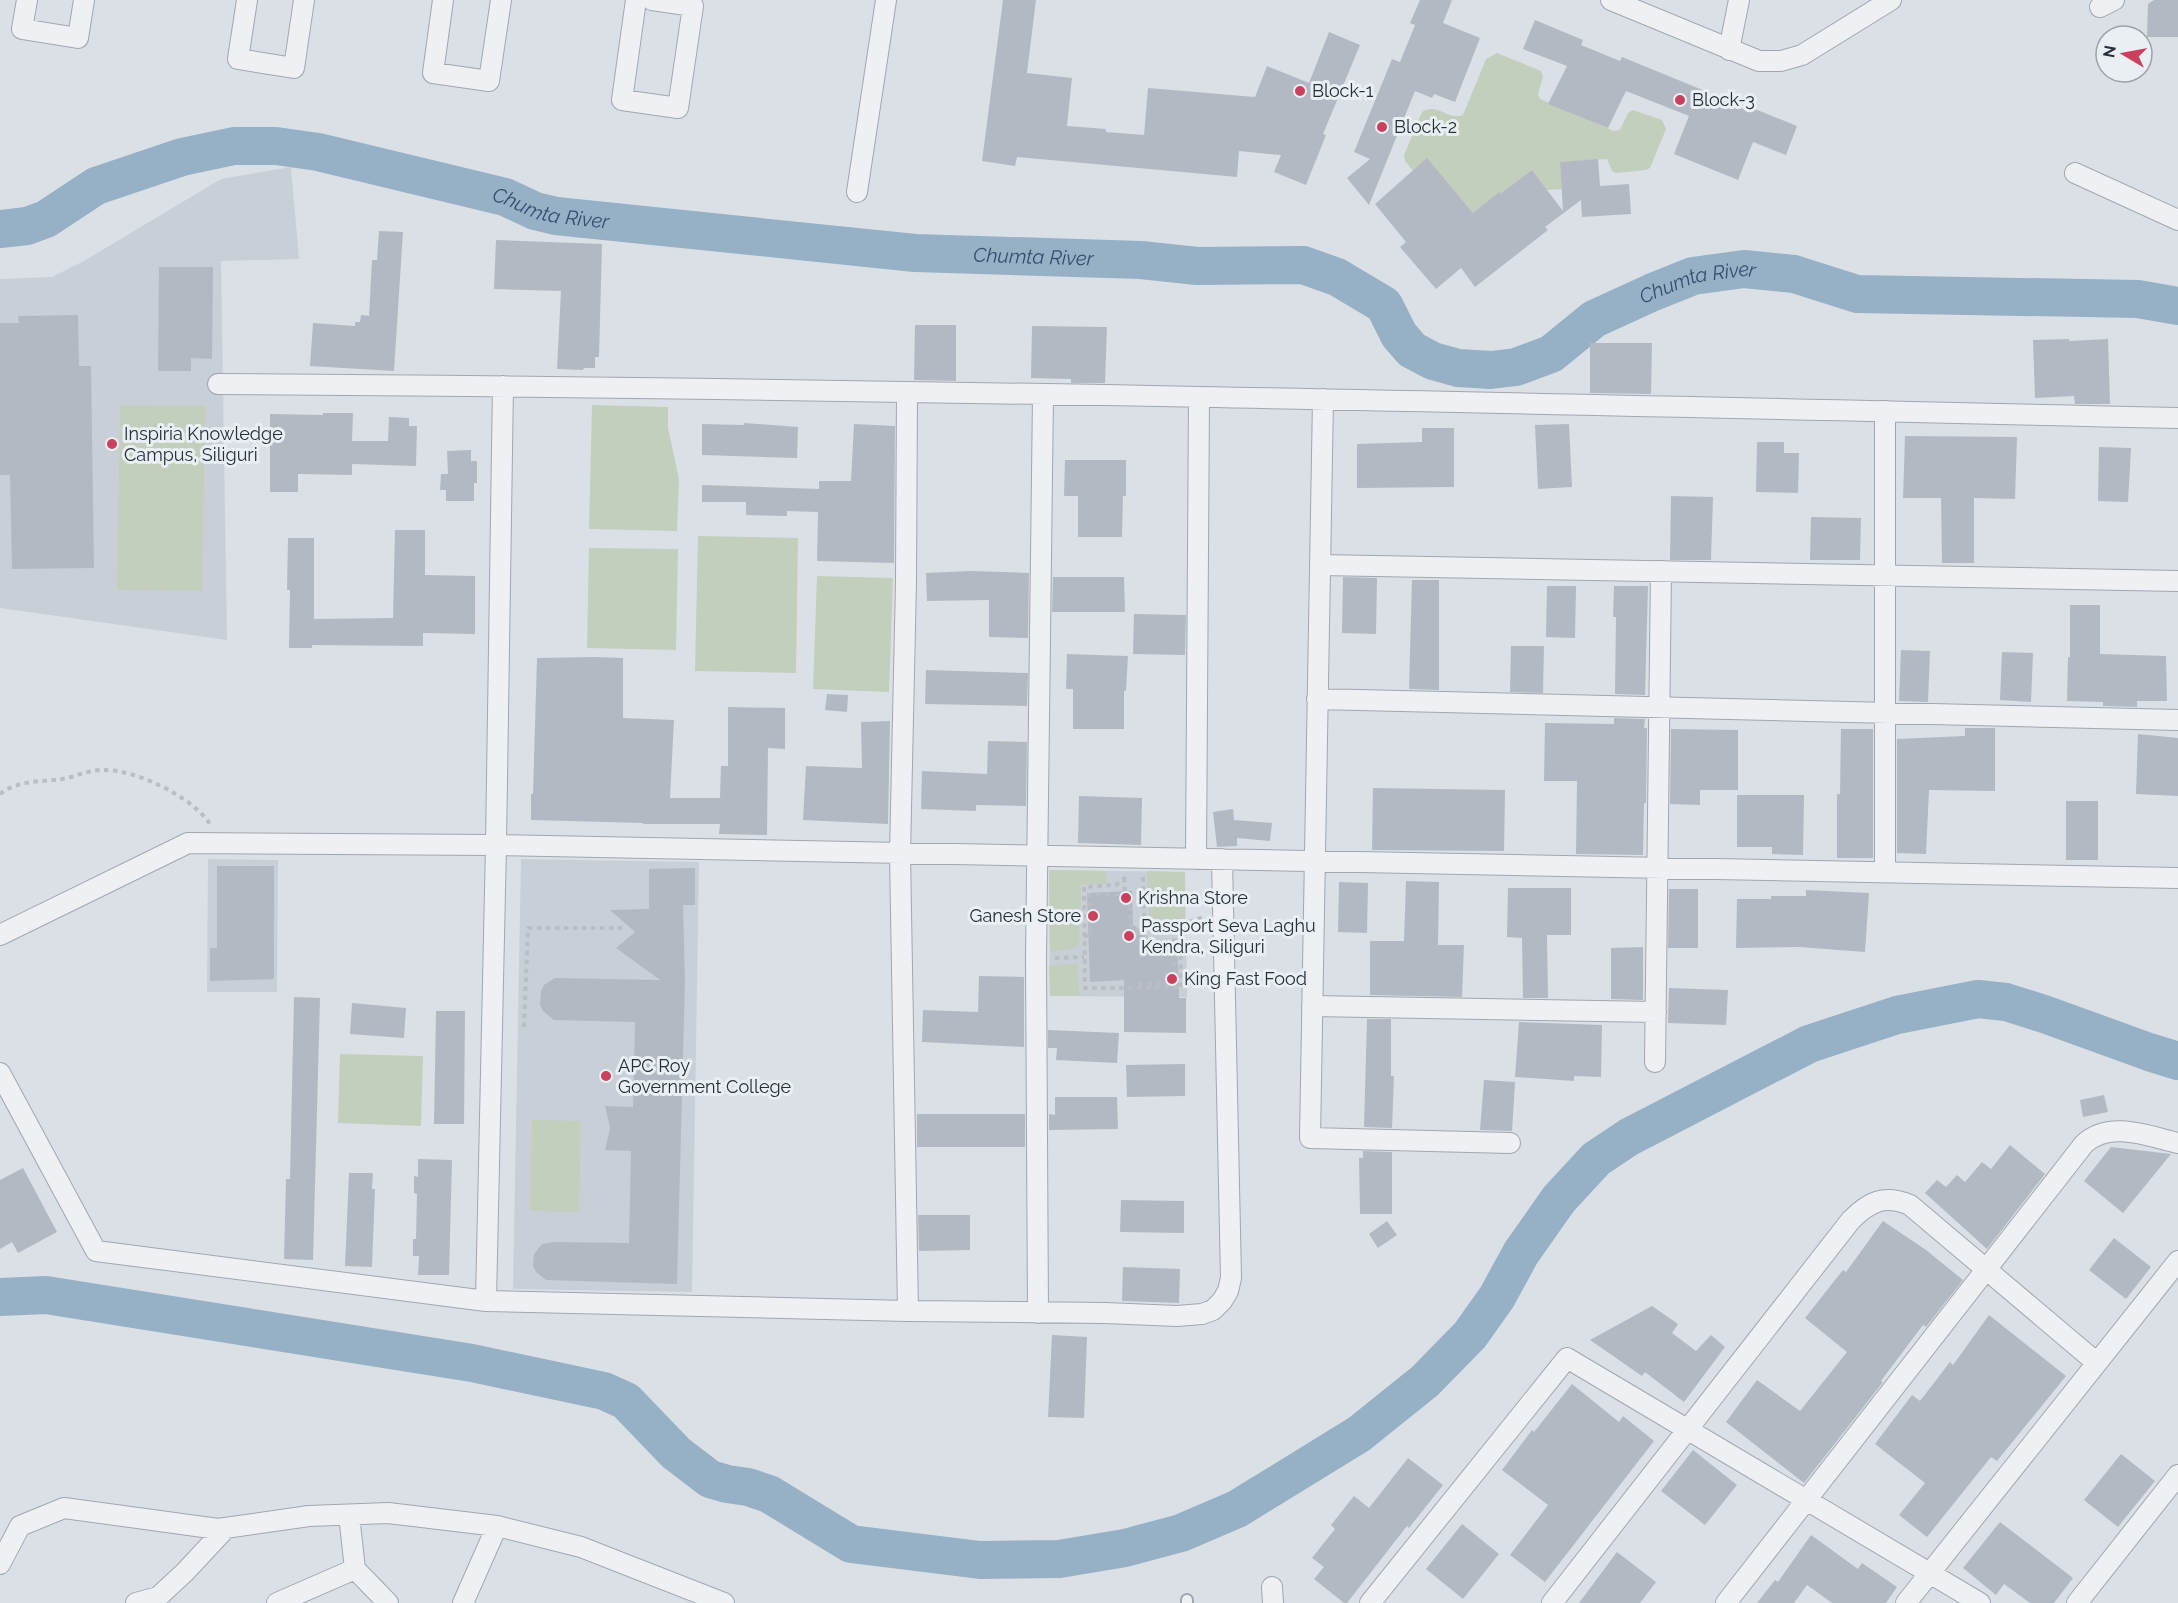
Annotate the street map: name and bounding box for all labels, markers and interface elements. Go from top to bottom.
north arrow [2094,24,2154,84]
text: N [2099,44,2120,59]
place label: Block-1 [1312,80,1374,101]
marker: Block-1 [1293,84,1307,98]
place label: Block-3 [1692,89,1755,110]
marker: Block-3 [1673,93,1687,107]
place label: Block-2 [1394,116,1457,137]
marker: Block-2 [1375,120,1389,134]
water label: Chumta River [490,182,612,234]
water label: Chumta River [973,243,1095,271]
water label: Chumta River [1635,256,1758,309]
place label: Inspiria Knowledge Campus, Siliguri [124,423,283,465]
marker: Inspiria Knowledge Campus, Siliguri [105,437,119,451]
place label: Krishna Store [1138,887,1248,908]
marker: Krishna Store [1119,891,1133,905]
place label: Ganesh Store [970,905,1081,926]
marker: Ganesh Store [1086,909,1100,923]
place label: Passport Seva Laghu Kendra, Siliguri [1141,915,1316,957]
marker: Passport Seva Laghu Kendra, Siliguri [1122,929,1136,943]
place label: King Fast Food [1184,968,1307,989]
marker: King Fast Food [1165,972,1179,986]
place label: APC Roy Government College [618,1055,792,1097]
marker: APC Roy Government College [599,1069,613,1083]

